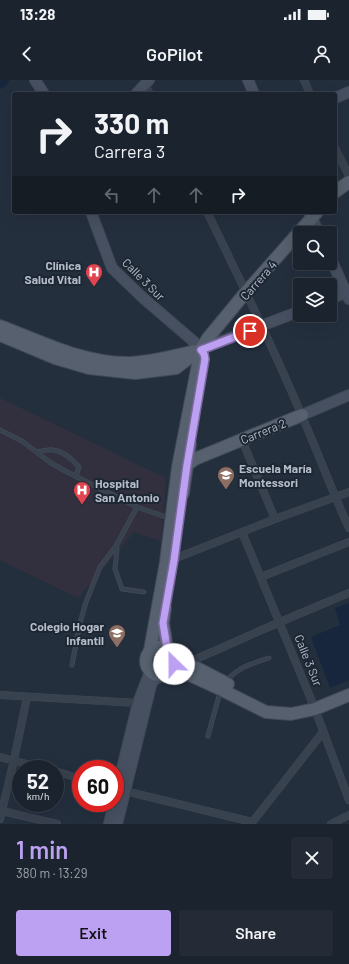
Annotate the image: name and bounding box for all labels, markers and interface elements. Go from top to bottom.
text: 13:28 [20,5,55,23]
icon: back [16,43,38,65]
text: GoPilot [146,43,203,65]
icon: person [311,43,333,65]
text: 330 m [94,106,169,140]
icon: right [28,108,80,160]
text: Carrera 3 [94,140,165,162]
icon: left [101,184,123,206]
icon: ahead [143,184,165,206]
icon: ahead [185,184,207,206]
icon: right [227,184,249,206]
map controls [293,226,337,322]
button: search [293,226,337,270]
street label: Calle 3 Sur [120,255,168,303]
street label: Carrera 4 [237,257,279,303]
place label: Clínica Salud Vital [25,258,81,286]
hospital icon: Clínica Salud Vital [84,262,104,287]
button: layers [293,278,337,322]
pin [233,314,267,348]
icon: arrive [239,320,261,342]
street label: Carrera 2 [238,416,288,446]
place label: Escuela María Montessori [239,461,312,489]
school or university icon: Escuela María Montessori [216,465,236,490]
place label: Hospital San Antonio [95,476,160,504]
hospital icon: Hospital San Antonio [72,480,92,505]
place label: Colegio Hogar Infantil [30,619,104,647]
school or university icon: Colegio Hogar Infantil [107,623,127,648]
street label: Calle 3 Sur [292,632,326,688]
position arrow [153,643,195,685]
speed limit sign: 60 [72,760,124,812]
text: 52 [27,769,49,793]
text: km/h [27,790,49,802]
text: 1 min [16,835,68,864]
button: close [291,837,333,879]
text: 380 m · 13:29 [16,865,88,881]
button: Exit [16,910,171,956]
button: Share [179,910,333,956]

